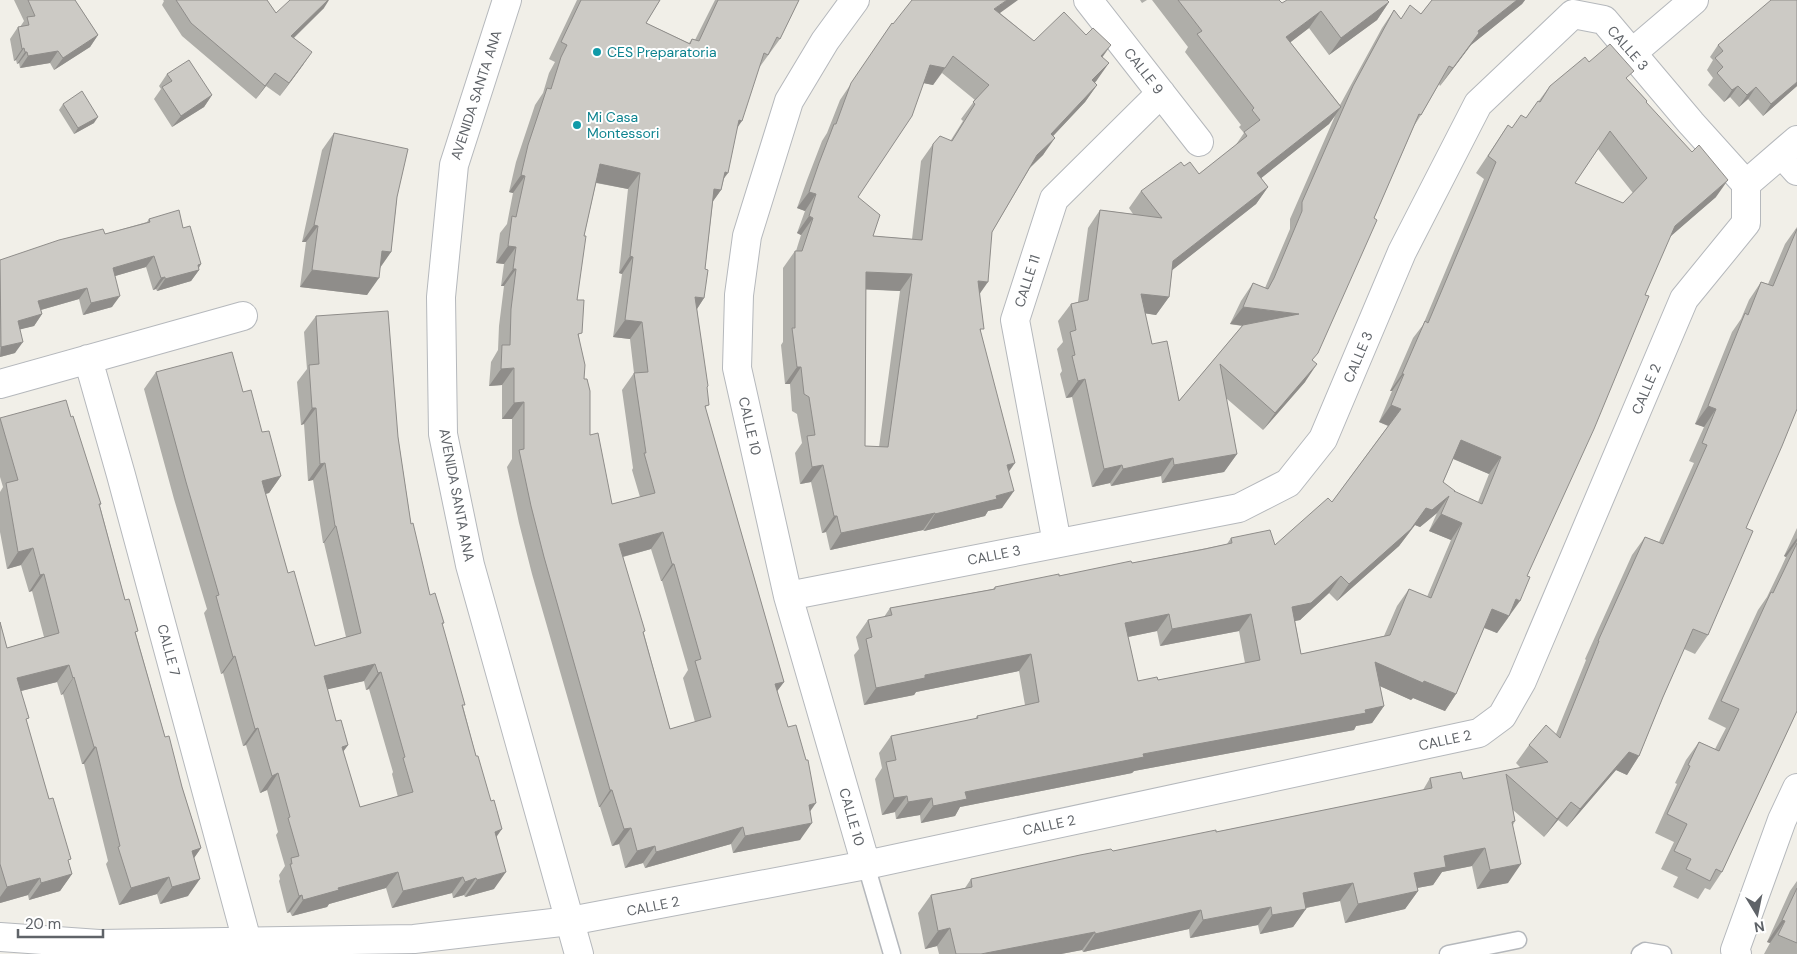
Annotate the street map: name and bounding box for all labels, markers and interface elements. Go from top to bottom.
street label: CALLE 3 [1604,22,1652,74]
street label: AVENIDA SANTA ANA [447,28,505,162]
place label: CES Preparatoria [607,43,717,61]
street label: CALLE 9 [1120,44,1168,98]
marker: CES Preparatoria [591,46,603,58]
place label: Mi Casa Montessori [587,108,659,142]
marker: Mi Casa Montessori [571,119,583,131]
street label: CALLE 11 [1010,252,1044,310]
street label: CALLE 3 [1339,329,1377,385]
street label: CALLE 2 [1627,361,1665,417]
street label: CALLE 10 [735,395,765,457]
street label: AVENIDA SANTA ANA [435,427,479,563]
street label: CALLE 3 [966,541,1022,569]
street label: CALLE 7 [153,622,185,678]
street label: CALLE 2 [1417,726,1473,754]
street label: CALLE 10 [835,786,869,848]
street label: CALLE 2 [1021,811,1077,839]
north arrow [1732,889,1782,939]
street label: CALLE 2 [625,892,681,920]
scale bar [18,906,102,938]
text: 20 m [25,914,61,934]
text: N [1753,917,1766,937]

